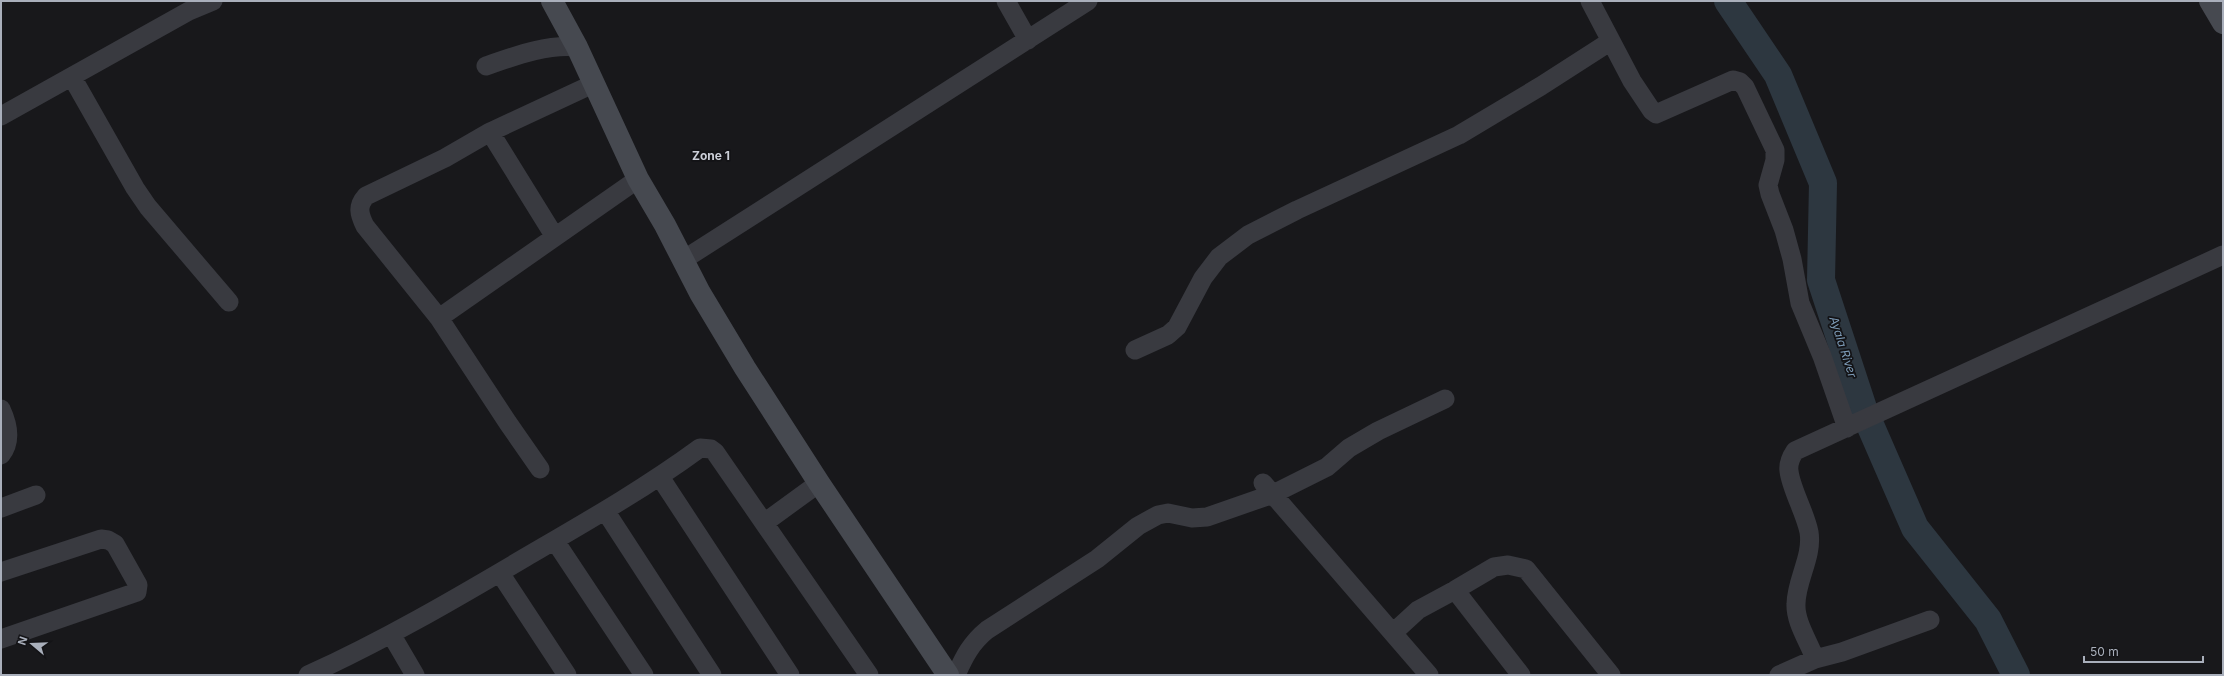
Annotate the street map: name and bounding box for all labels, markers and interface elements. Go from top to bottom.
district label: Zone 1 [692,148,730,163]
water label: Ayala River [1826,313,1861,380]
north arrow [12,624,52,664]
text: N [15,634,31,647]
scale bar [2084,638,2203,664]
text: 50 m [2090,644,2119,659]

